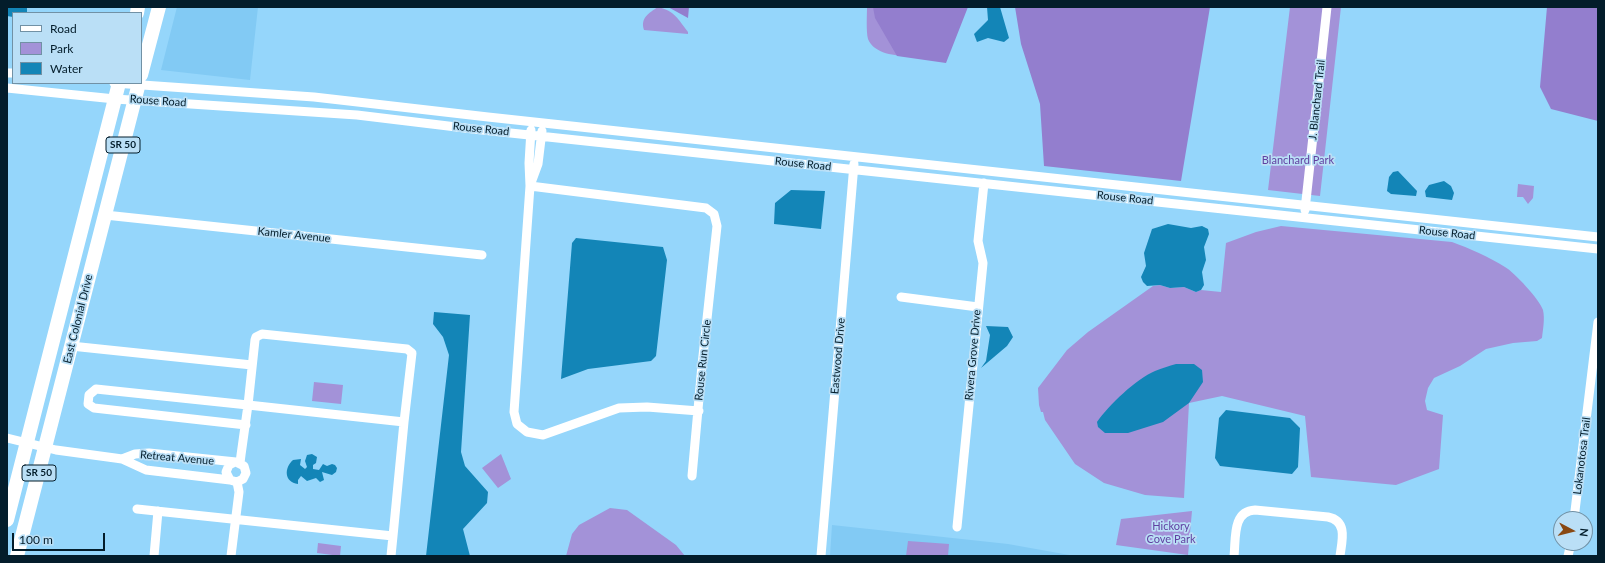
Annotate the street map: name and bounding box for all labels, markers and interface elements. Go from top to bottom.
legend [12,12,142,84]
text: Road [50,21,77,36]
text: Park [50,41,73,56]
street label: J. Blanchard Trail [1306,59,1328,141]
text: Water [50,61,83,76]
street label: Rouse Road [129,92,187,110]
street label: Rouse Road [452,119,510,139]
road number: SR 50 [106,137,140,153]
park label: Blanchard Park [1262,153,1334,167]
street label: Rouse Road [774,154,832,174]
street label: Rouse Road [1096,188,1154,208]
street label: Rouse Road [1418,223,1476,243]
street label: Kamler Avenue [257,225,331,245]
street label: East Colonial Drive [61,273,95,365]
street label: Rivera Grove Drive [962,309,984,401]
street label: Eastwood Drive [828,317,848,395]
street label: Rouse Run Circle [692,319,714,401]
street label: Lokanotosa Trail [1571,417,1593,495]
street label: Retreat Avenue [139,448,215,468]
road number: SR 50 [22,465,56,481]
north arrow [1553,511,1593,551]
park label: Hickory Cove Park [1147,519,1195,545]
scale bar [14,525,107,551]
text: N [1577,527,1591,537]
text: 100 m [19,532,53,547]

